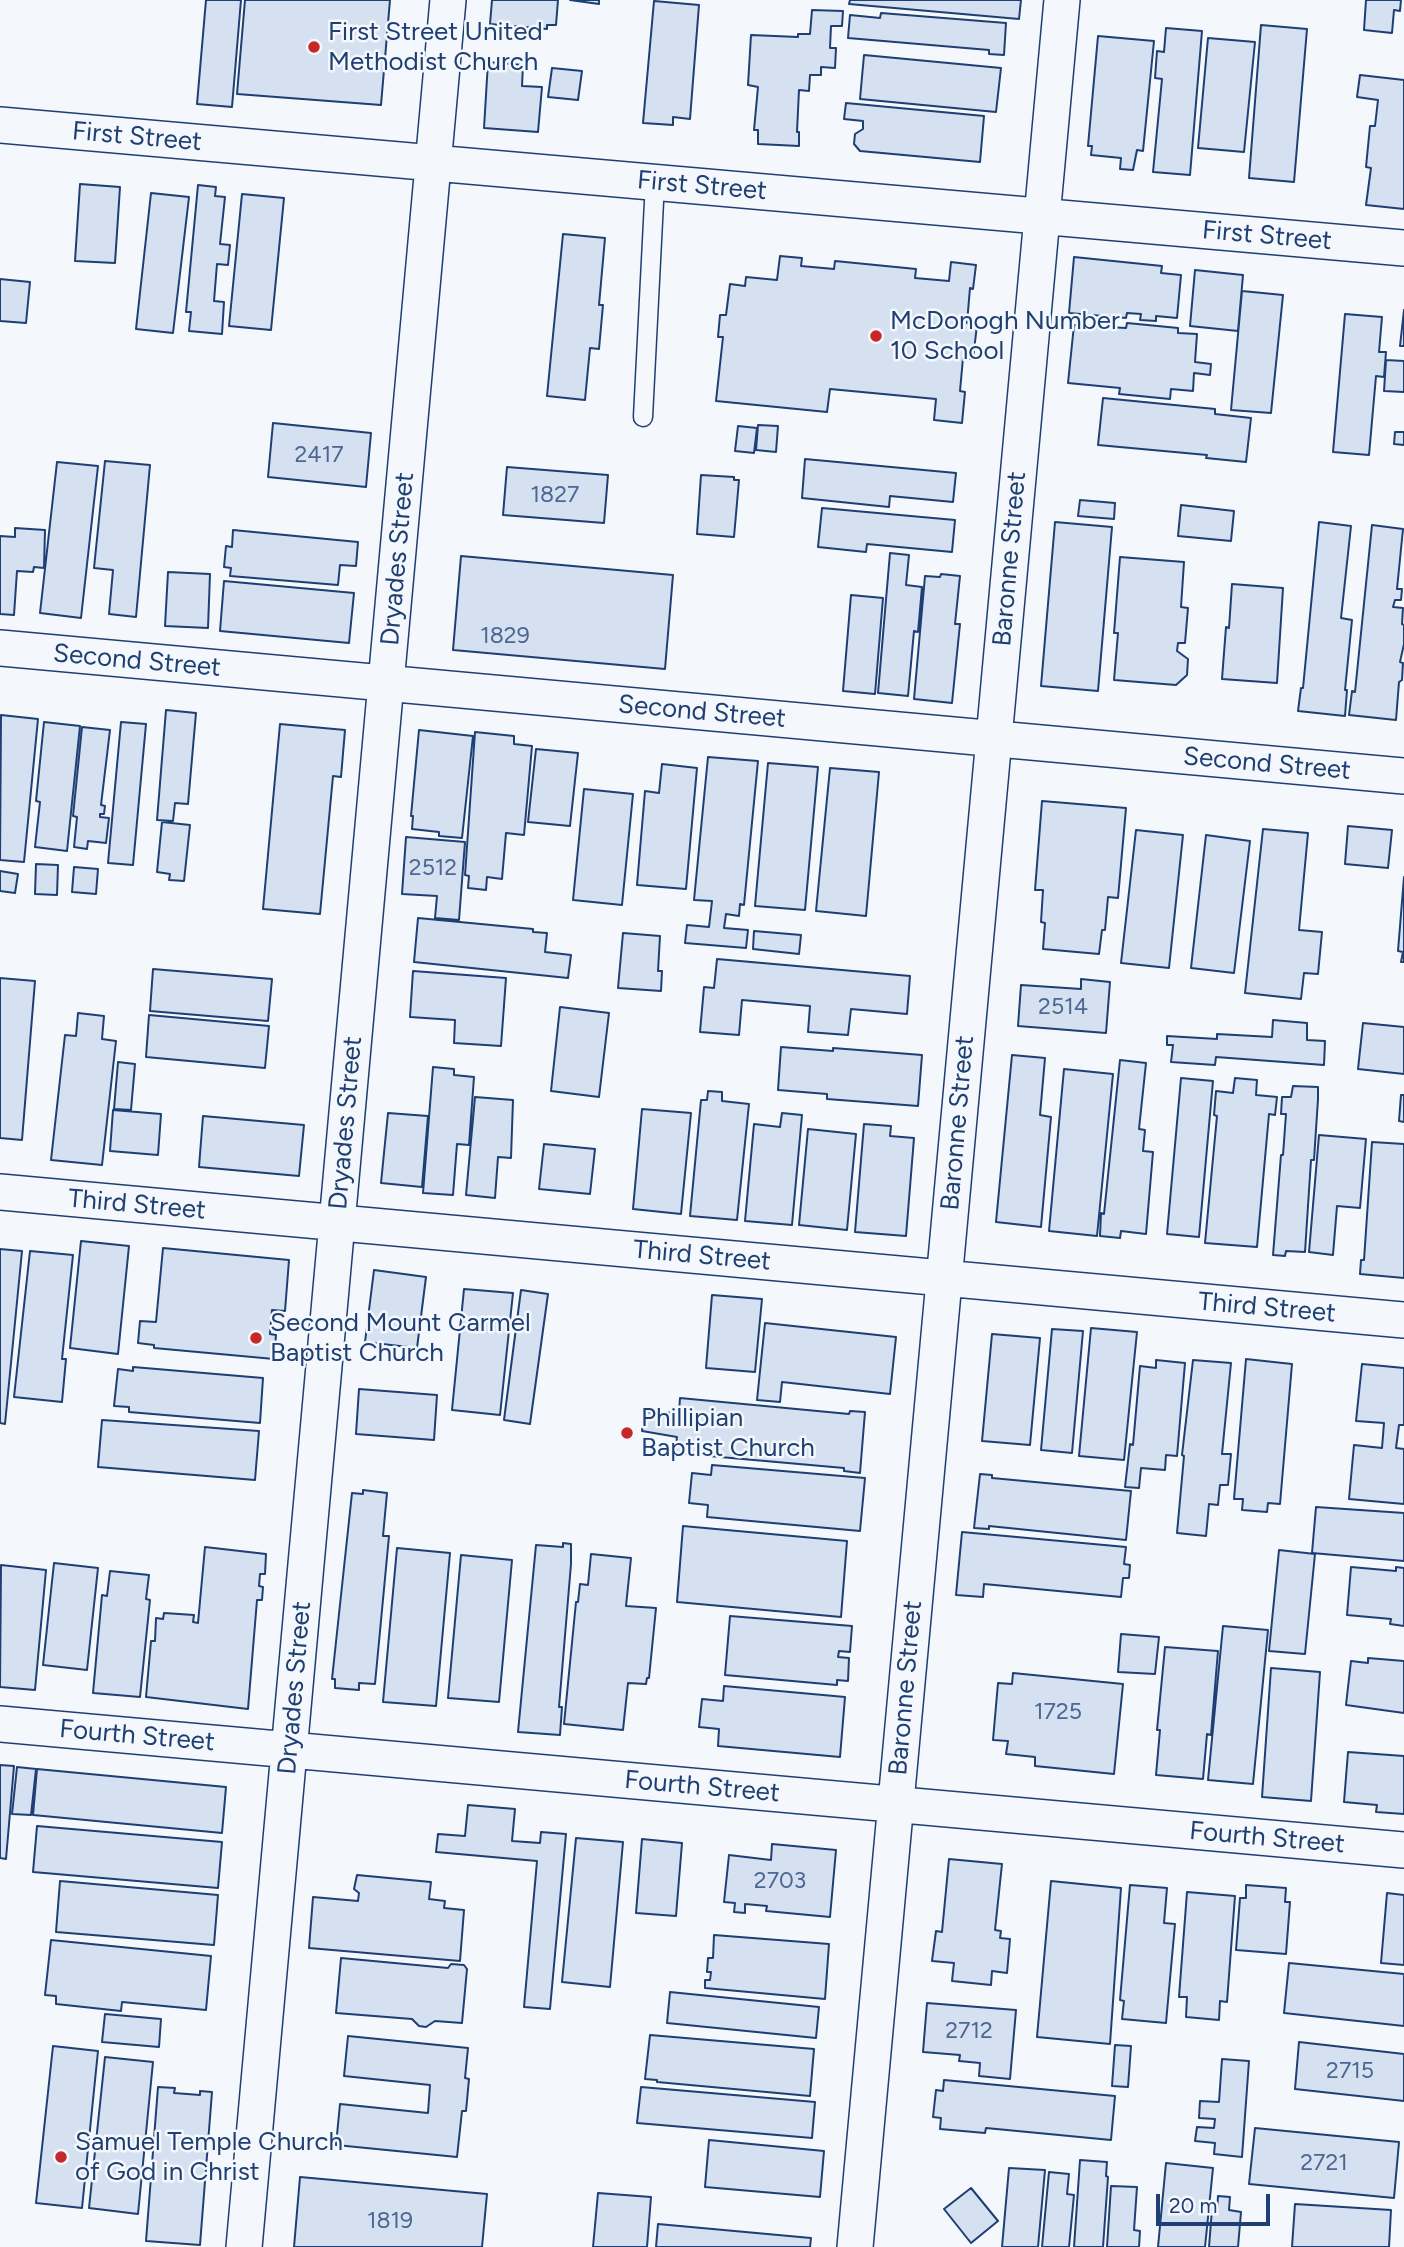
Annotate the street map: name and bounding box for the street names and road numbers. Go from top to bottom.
street label: First Street [71,116,203,158]
street label: First Street [636,165,768,207]
street label: First Street [1201,215,1333,257]
street label: Baronne Street [987,470,1033,648]
street label: Dryades Street [375,471,421,647]
street label: Second Street [52,638,222,684]
street label: Second Street [617,689,787,735]
street label: Second Street [1182,741,1352,787]
street label: Baronne Street [935,1034,981,1212]
street label: Dryades Street [323,1035,369,1211]
street label: Third Street [67,1183,207,1227]
street label: Third Street [632,1234,772,1278]
street label: Third Street [1197,1286,1337,1330]
street label: Baronne Street [883,1599,929,1777]
street label: Dryades Street [272,1600,318,1776]
street label: Fourth Street [58,1714,216,1758]
street label: Fourth Street [623,1765,781,1809]
street label: Fourth Street [1188,1816,1346,1860]

